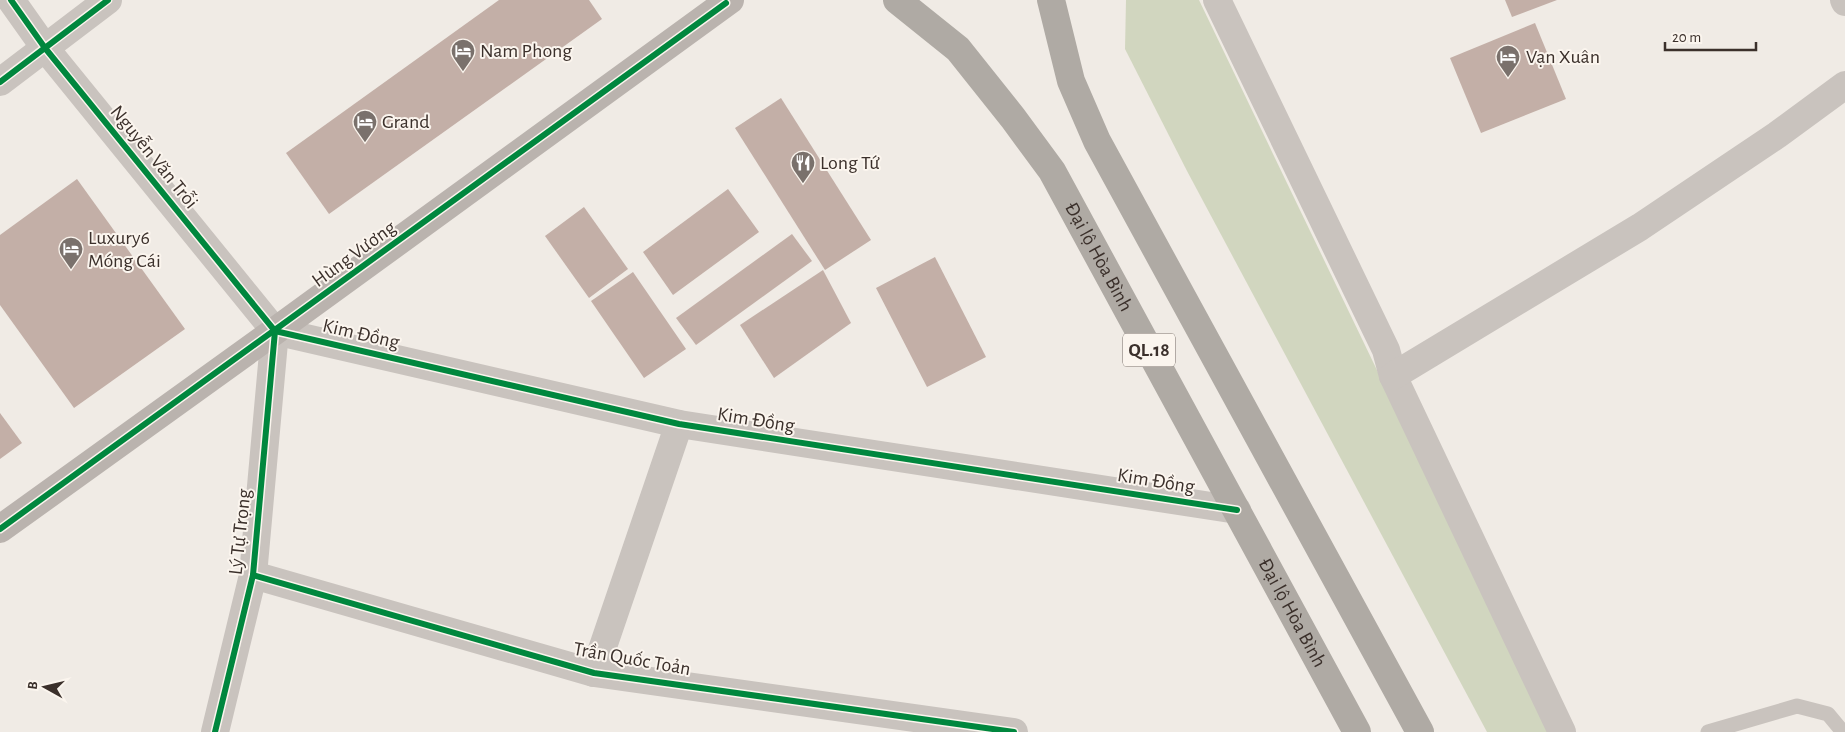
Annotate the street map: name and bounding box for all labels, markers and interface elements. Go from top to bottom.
scale bar [1665,20,1756,52]
text: 20 m [1672,30,1701,45]
hotel icon: Nam Phong [450,38,476,72]
place label: Nam Phong [480,41,572,61]
hotel icon: Vạn Xuân [1495,44,1521,78]
place label: Vạn Xuân [1526,47,1600,67]
street label: Nguyễn Văn Trỗi [106,102,202,212]
hotel icon: Grand [352,109,378,143]
place label: Grand [382,112,430,132]
restaurant icon: Long Tứ [790,150,816,184]
place label: Long Tứ [820,153,880,173]
street label: Đại lộ Hòa Bình [1061,199,1136,315]
street label: Hùng Vương [308,217,400,291]
place label: Luxury6 Móng Cái [88,228,161,271]
hotel icon: Luxury6 Móng Cái [58,236,84,270]
street label: Kim Đồng [321,315,402,353]
road number: QL.18 [1123,334,1175,366]
street label: Kim Đồng [716,404,796,436]
street label: Kim Đồng [1116,465,1196,497]
street label: Lý Tự Trọng [226,488,254,576]
street label: Đại lộ Hòa Bình [1254,555,1330,671]
street label: Trần Quốc Toản [572,639,692,679]
north arrow [20,662,70,712]
text: B [26,680,41,690]

